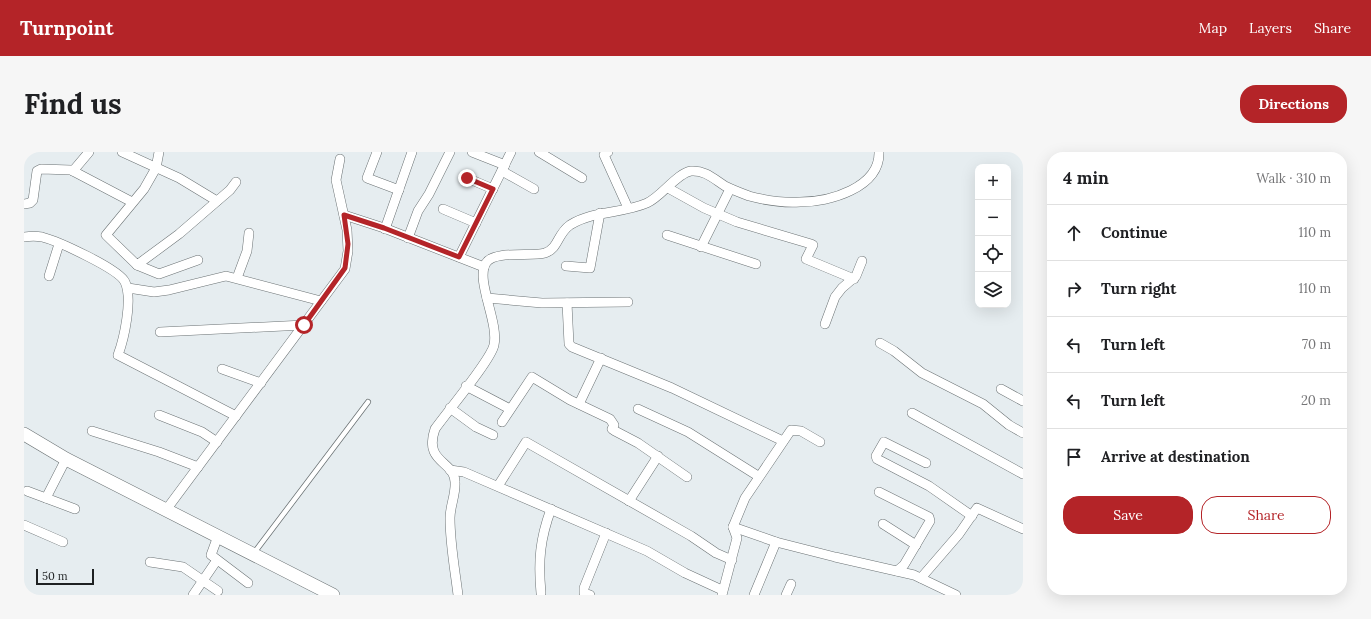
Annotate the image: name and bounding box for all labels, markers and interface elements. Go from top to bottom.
text: Turnpoint [20,16,114,40]
text: Map [1199,19,1227,37]
text: Layers [1249,19,1292,37]
text: Share [1314,19,1351,37]
button: Directions [1240,85,1347,123]
text: Find us [24,86,122,122]
map controls [975,164,1011,308]
button: + [975,164,1011,200]
text: 4 min [1063,167,1109,189]
route end [458,169,476,187]
text: Walk · 310 m [1256,170,1331,187]
button: − [975,200,1011,236]
icon: ahead [1063,222,1085,244]
text: Continue [1101,223,1167,242]
text: 110 m [1298,224,1331,241]
button: locate [975,236,1011,272]
button: layers [975,272,1011,308]
icon: right [1063,278,1085,300]
text: Turn right [1101,279,1177,298]
text: 110 m [1298,280,1331,297]
route start [295,316,313,334]
icon: left [1063,334,1085,356]
text: Turn left [1101,335,1165,354]
text: 70 m [1302,336,1331,353]
icon: left [1063,390,1085,412]
text: Turn left [1101,391,1165,410]
text: 20 m [1301,392,1331,409]
icon: arrive [1063,446,1085,468]
text: Arrive at destination [1101,447,1250,466]
button: Save [1063,496,1193,534]
button: Share [1201,496,1331,534]
scale bar [36,567,94,586]
text: 50 m [42,569,68,583]

